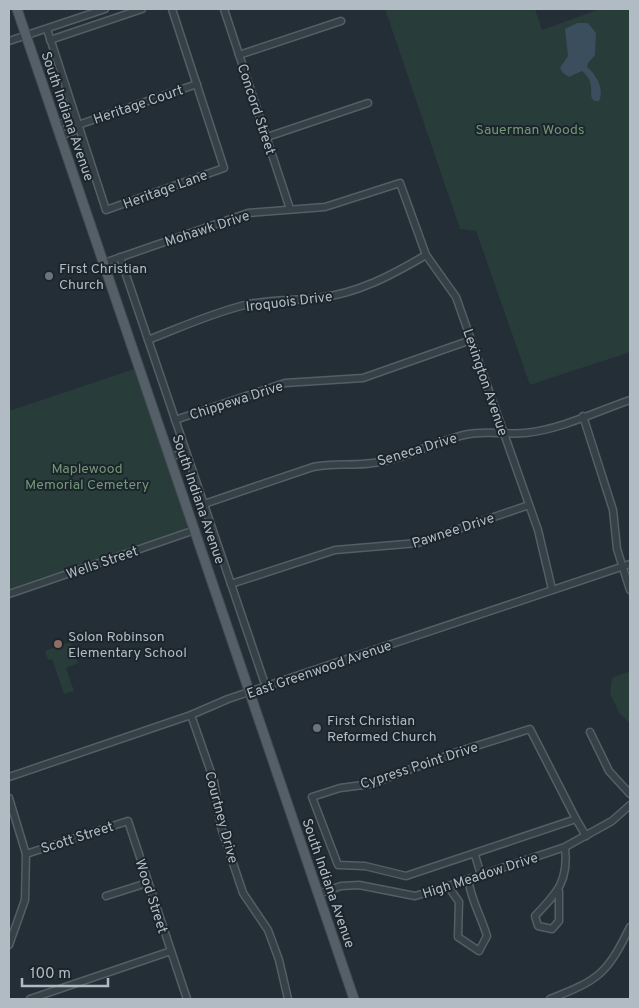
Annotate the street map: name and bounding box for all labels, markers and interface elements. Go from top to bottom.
street label: South Indiana Avenue [36,49,97,183]
street label: Concord Street [233,62,278,157]
street label: Heritage Court [91,82,186,129]
park label: Sauerman Woods [476,122,584,139]
street label: Heritage Lane [121,167,210,214]
street label: Mohawk Drive [163,208,252,251]
place label: First Christian Church [59,261,147,294]
marker: First Christian Church [43,270,55,282]
street label: Iroquois Drive [245,289,333,316]
street label: Lexington Avenue [458,327,511,438]
street label: Chippewa Drive [187,378,285,425]
street label: Seneca Drive [376,430,459,471]
street label: South Indiana Avenue [167,432,228,566]
park label: Maplewood Memorial Cemetery [25,461,149,494]
street label: Pawnee Drive [410,510,497,553]
street label: Wells Street [64,543,141,584]
place label: Solon Robinson Elementary School [68,629,187,662]
marker: Solon Robinson Elementary School [52,638,64,650]
street label: East Greenwood Avenue [245,638,394,703]
place label: First Christian Reformed Church [327,713,437,746]
marker: First Christian Reformed Church [311,722,323,734]
street label: Cypress Point Drive [358,739,481,793]
street label: Courtney Drive [200,770,241,865]
street label: South Indiana Avenue [297,816,358,950]
street label: Scott Street [39,819,116,858]
street label: High Meadow Drive [420,850,541,903]
street label: Wood Street [131,857,171,936]
scale bar [22,956,109,988]
text: 100 m [30,965,71,984]

